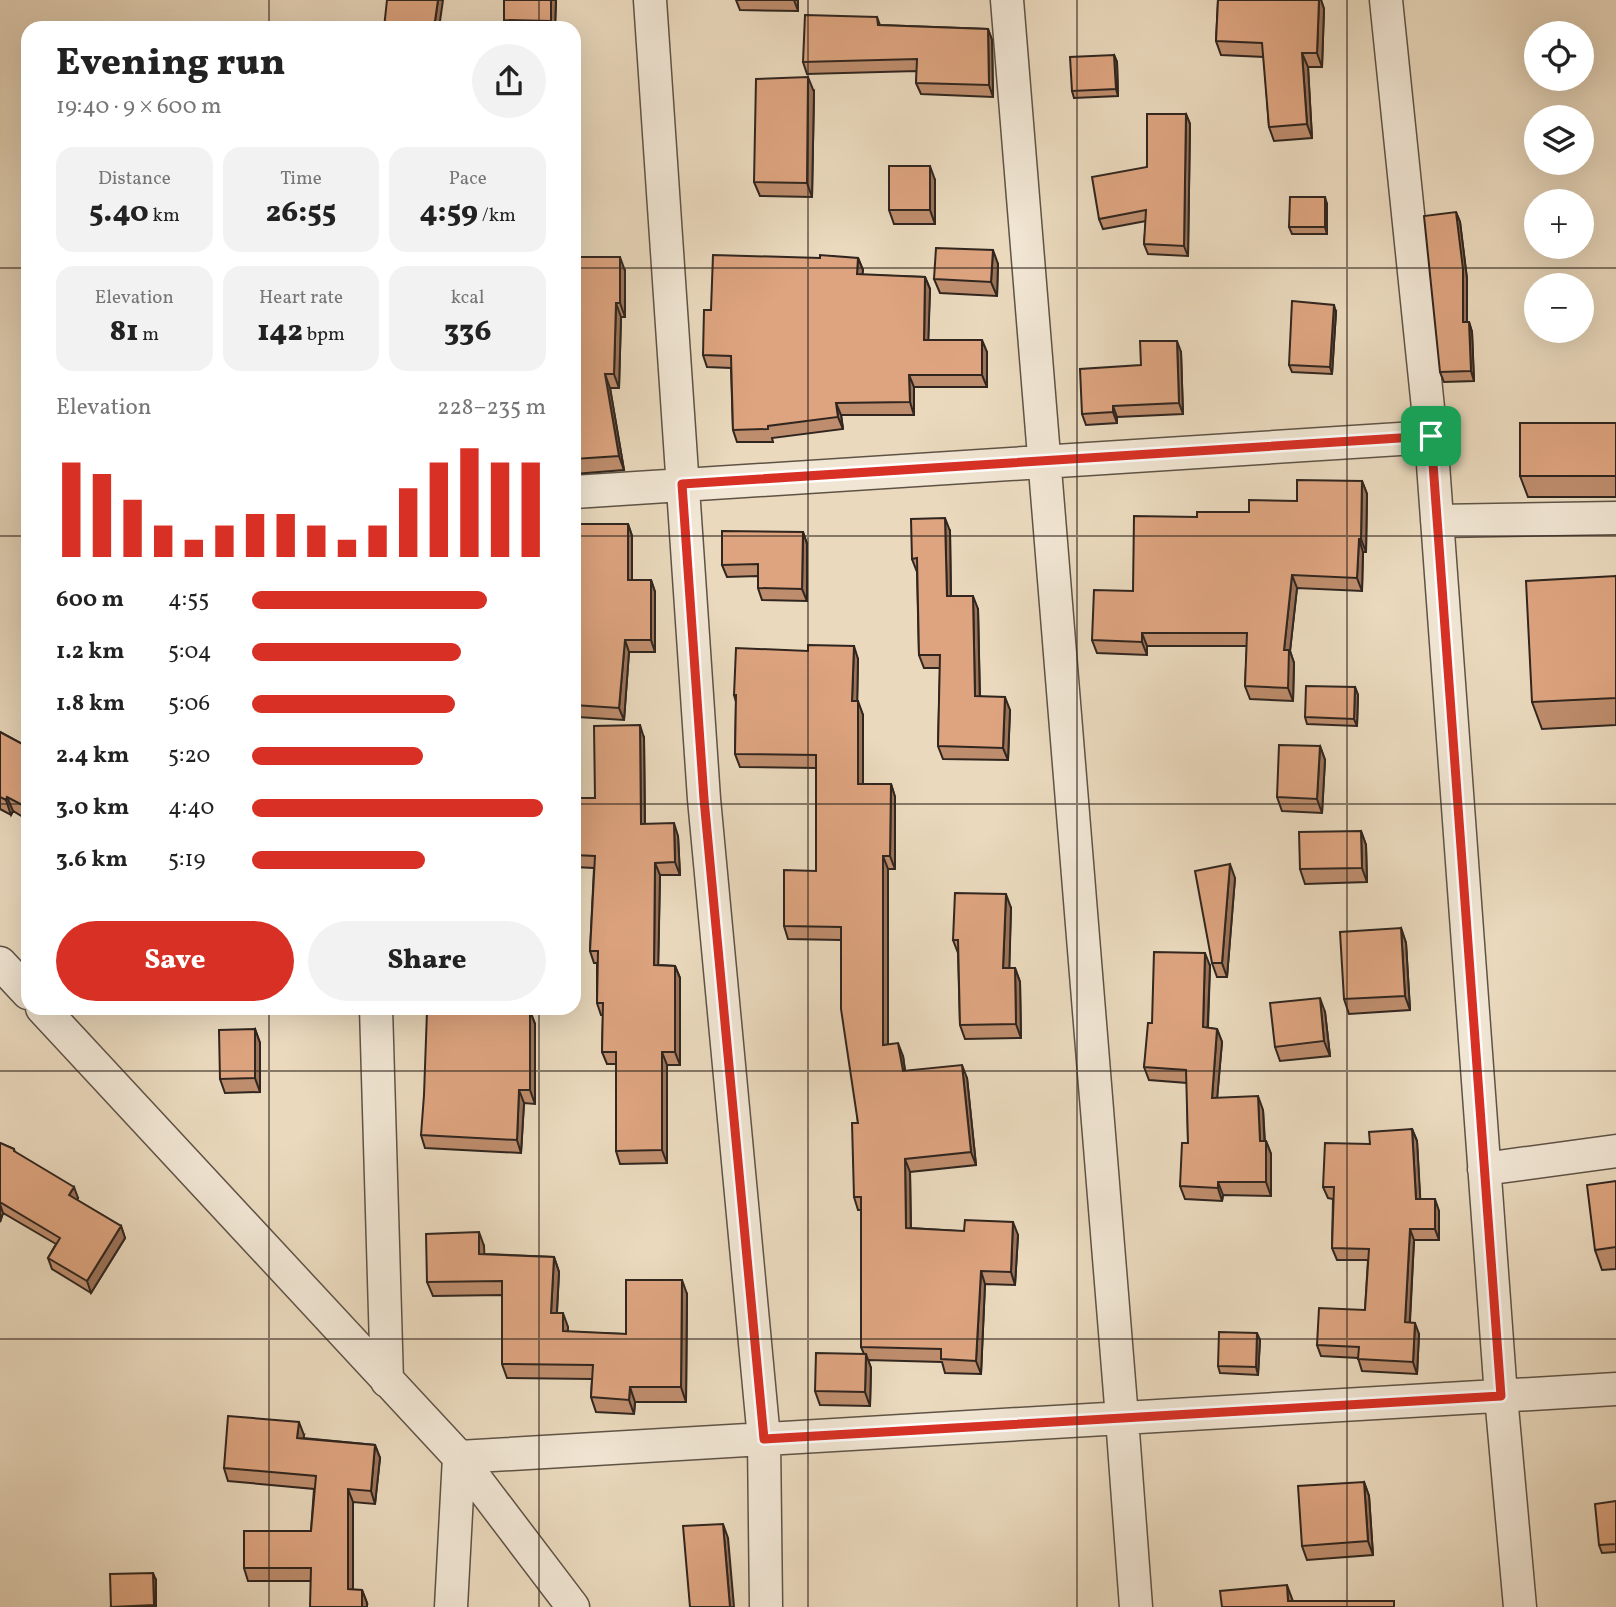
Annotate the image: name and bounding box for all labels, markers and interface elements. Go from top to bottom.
map controls [1524,21,1594,343]
button: locate [1524,21,1594,91]
text: Evening run [56,38,286,91]
button: share [472,44,546,118]
text: 19:40 · 9 × 600 m [56,91,222,123]
button: layers [1524,105,1594,175]
text: Distance [98,166,171,192]
text: Time [280,166,322,192]
text: Pace [449,166,487,192]
button: + [1524,189,1594,259]
text: 5.40 [89,192,149,234]
text: 26:55 [266,192,336,234]
text: 4:59 [419,192,478,234]
text: km [149,203,180,229]
text: /km [478,203,516,229]
button: − [1524,273,1594,343]
text: Elevation [95,285,174,311]
text: Heart rate [259,285,343,311]
text: kcal [451,285,485,311]
text: 81 [109,311,139,353]
text: 142 [257,311,303,353]
text: 336 [444,311,491,353]
text: m [139,322,159,348]
text: bpm [303,322,345,348]
text: Elevation [56,392,152,424]
text: 228–235 m [437,392,546,424]
pin [1401,406,1461,466]
icon: arrive [1412,417,1450,455]
text: 600 m [56,584,124,616]
text: 4:55 [168,584,209,616]
text: 1.2 km [56,636,125,668]
text: 5:04 [168,636,211,668]
text: 1.8 km [56,688,125,720]
text: 5:06 [168,688,210,720]
text: 2.4 km [56,740,129,772]
text: 5:20 [168,740,210,772]
text: 3.0 km [56,792,129,824]
text: 4:40 [168,792,214,824]
text: 3.6 km [56,844,128,876]
text: 5:19 [168,844,205,876]
button: Save [56,921,294,1001]
button: Share [308,921,546,1001]

